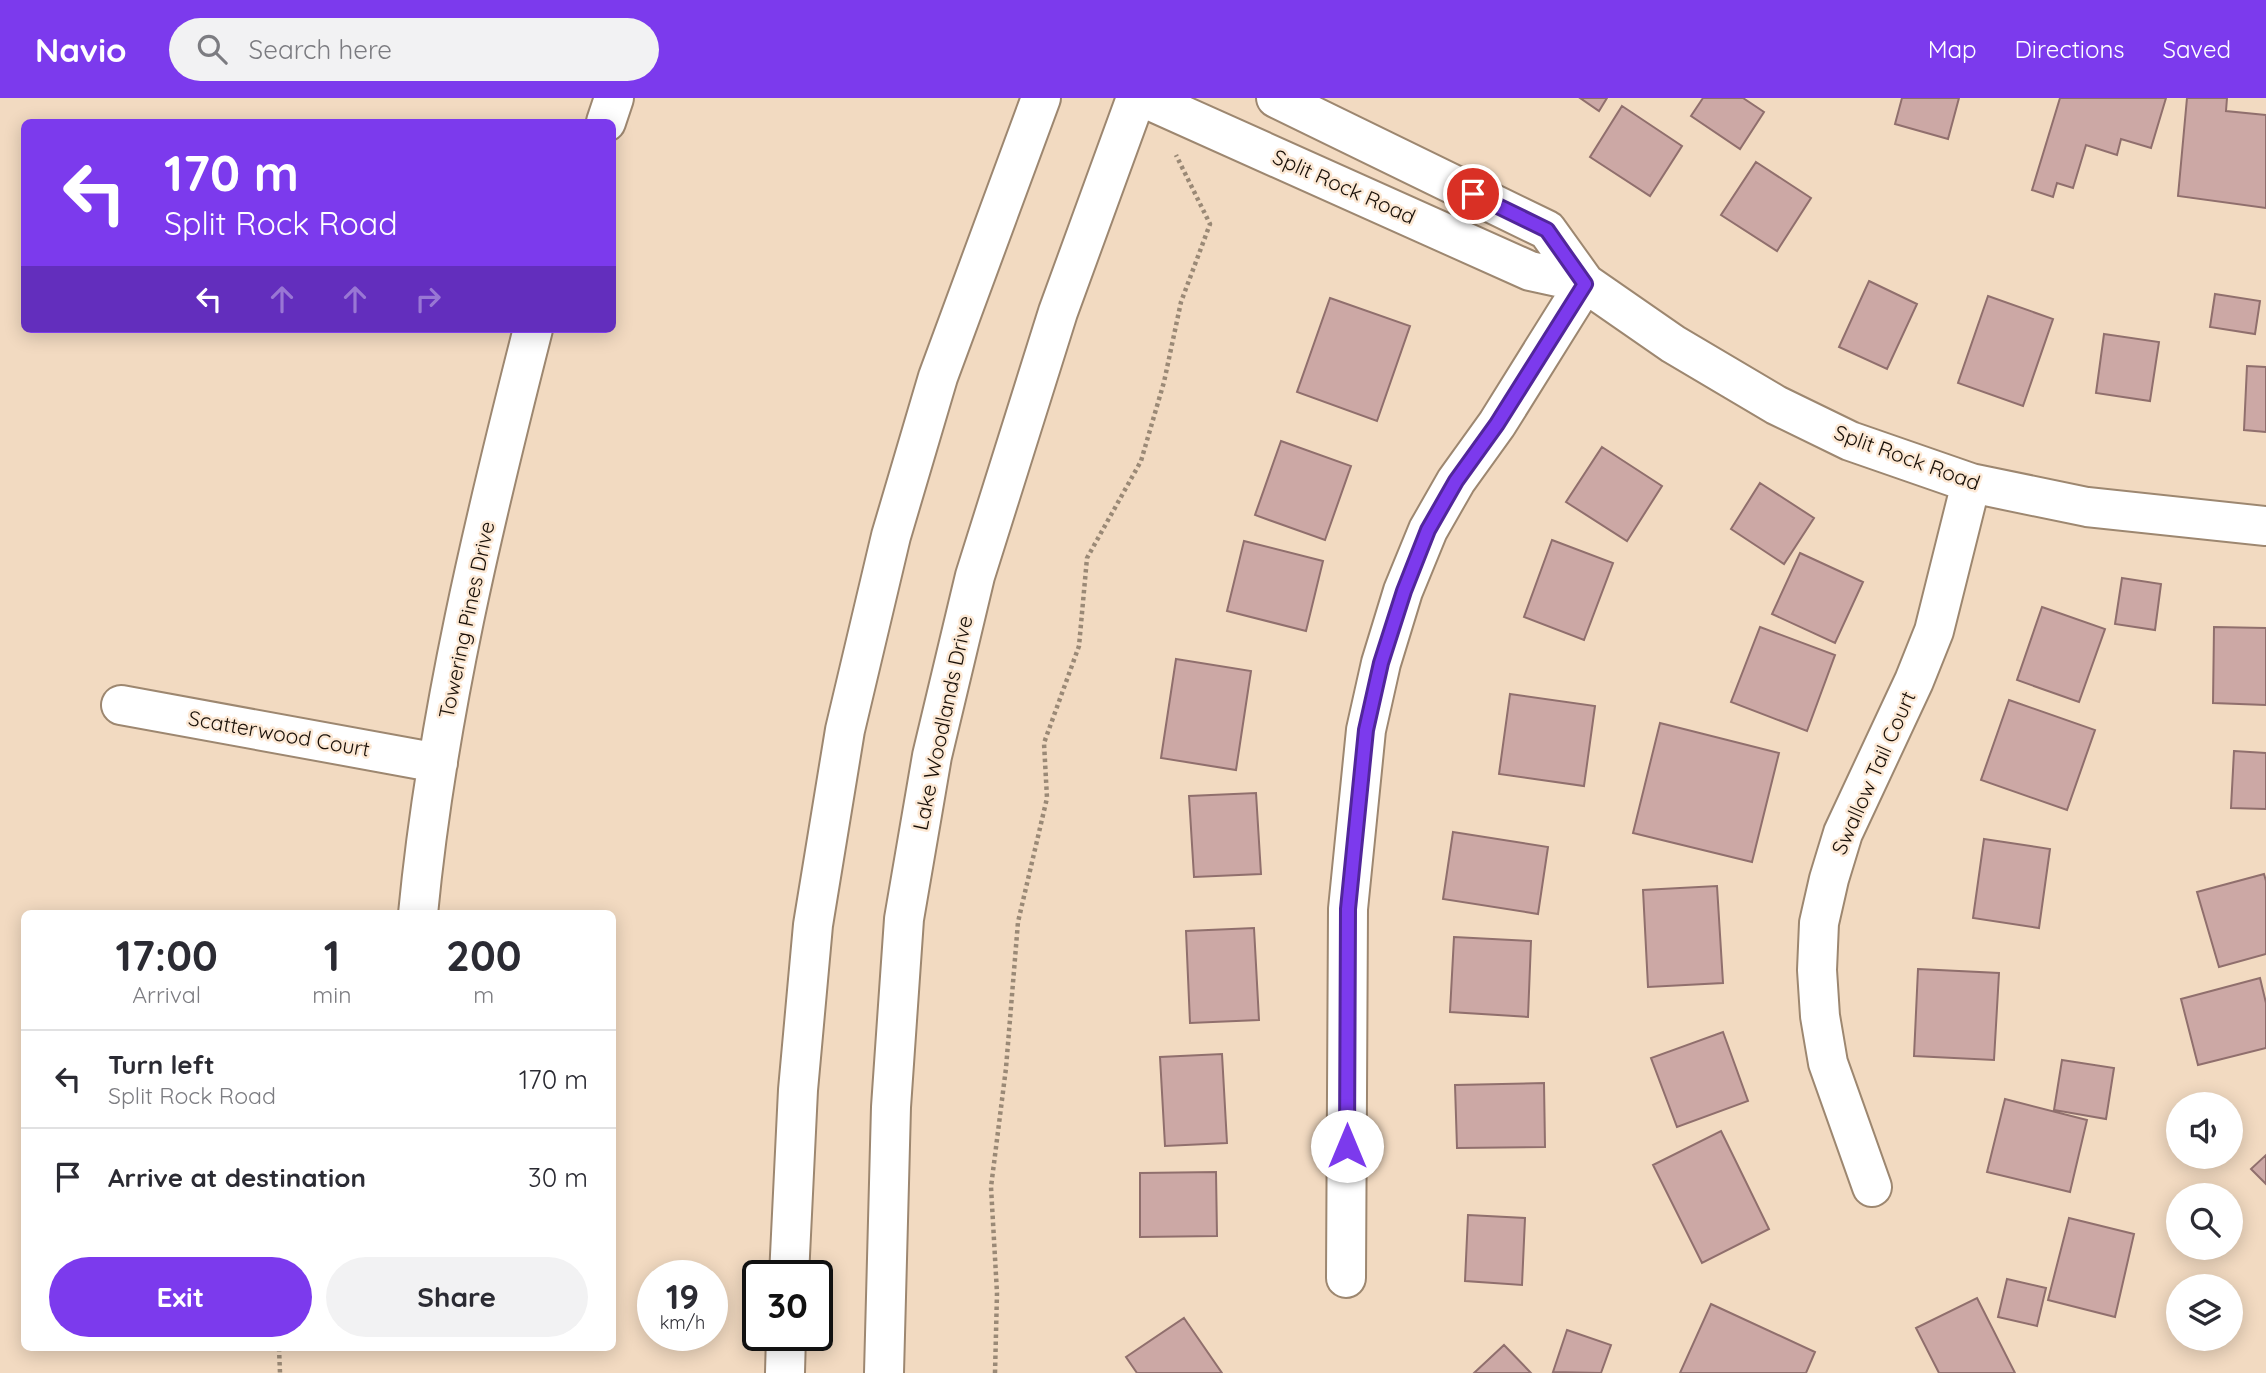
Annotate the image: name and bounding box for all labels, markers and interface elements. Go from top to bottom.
search box [169,18,659,81]
text: Navio [35,29,127,70]
icon: search [193,30,231,68]
text: Search here [249,33,392,66]
text: Map [1928,34,1977,64]
text: Directions [2015,34,2125,64]
text: Saved [2163,34,2231,64]
text: 170 m [164,142,299,203]
street label: Split Rock Road [1269,143,1420,229]
icon: left [49,147,140,238]
pin [1443,164,1503,224]
icon: arrive [1454,175,1492,213]
text: Split Rock Road [164,203,398,243]
icon: left [190,280,228,318]
icon: ahead [263,280,301,318]
icon: ahead [336,280,374,318]
icon: right [409,280,447,318]
street label: Split Rock Road [1831,419,1984,495]
street label: Towering Pines Drive [432,519,500,721]
street label: Lake Woodlands Drive [907,613,977,833]
street label: Swallow Tail Court [1825,687,1921,858]
street label: Scatterwood Court [186,704,372,762]
text: 17:00 [115,929,218,982]
text: 1 [324,929,340,982]
text: 200 [446,929,522,982]
text: Arrival [132,980,201,1009]
text: min [312,980,352,1009]
text: m [473,980,494,1009]
text: Turn left [108,1048,215,1081]
icon: left [49,1060,87,1098]
text: 170 m [519,1063,588,1096]
text: Split Rock Road [108,1081,276,1110]
map controls [2166,1092,2243,1351]
button: sound [2166,1092,2243,1169]
position arrow [1310,1109,1384,1183]
icon: arrive [49,1158,87,1196]
text: Arrive at destination [108,1161,366,1194]
text: 30 m [528,1161,588,1194]
button: search [2166,1183,2243,1260]
button: Exit [49,1257,312,1337]
button: Share [326,1257,588,1337]
speed limit sign: 30 [742,1260,833,1351]
text: 19 [666,1274,699,1318]
button: layers [2166,1274,2243,1351]
text: km/h [660,1311,705,1334]

